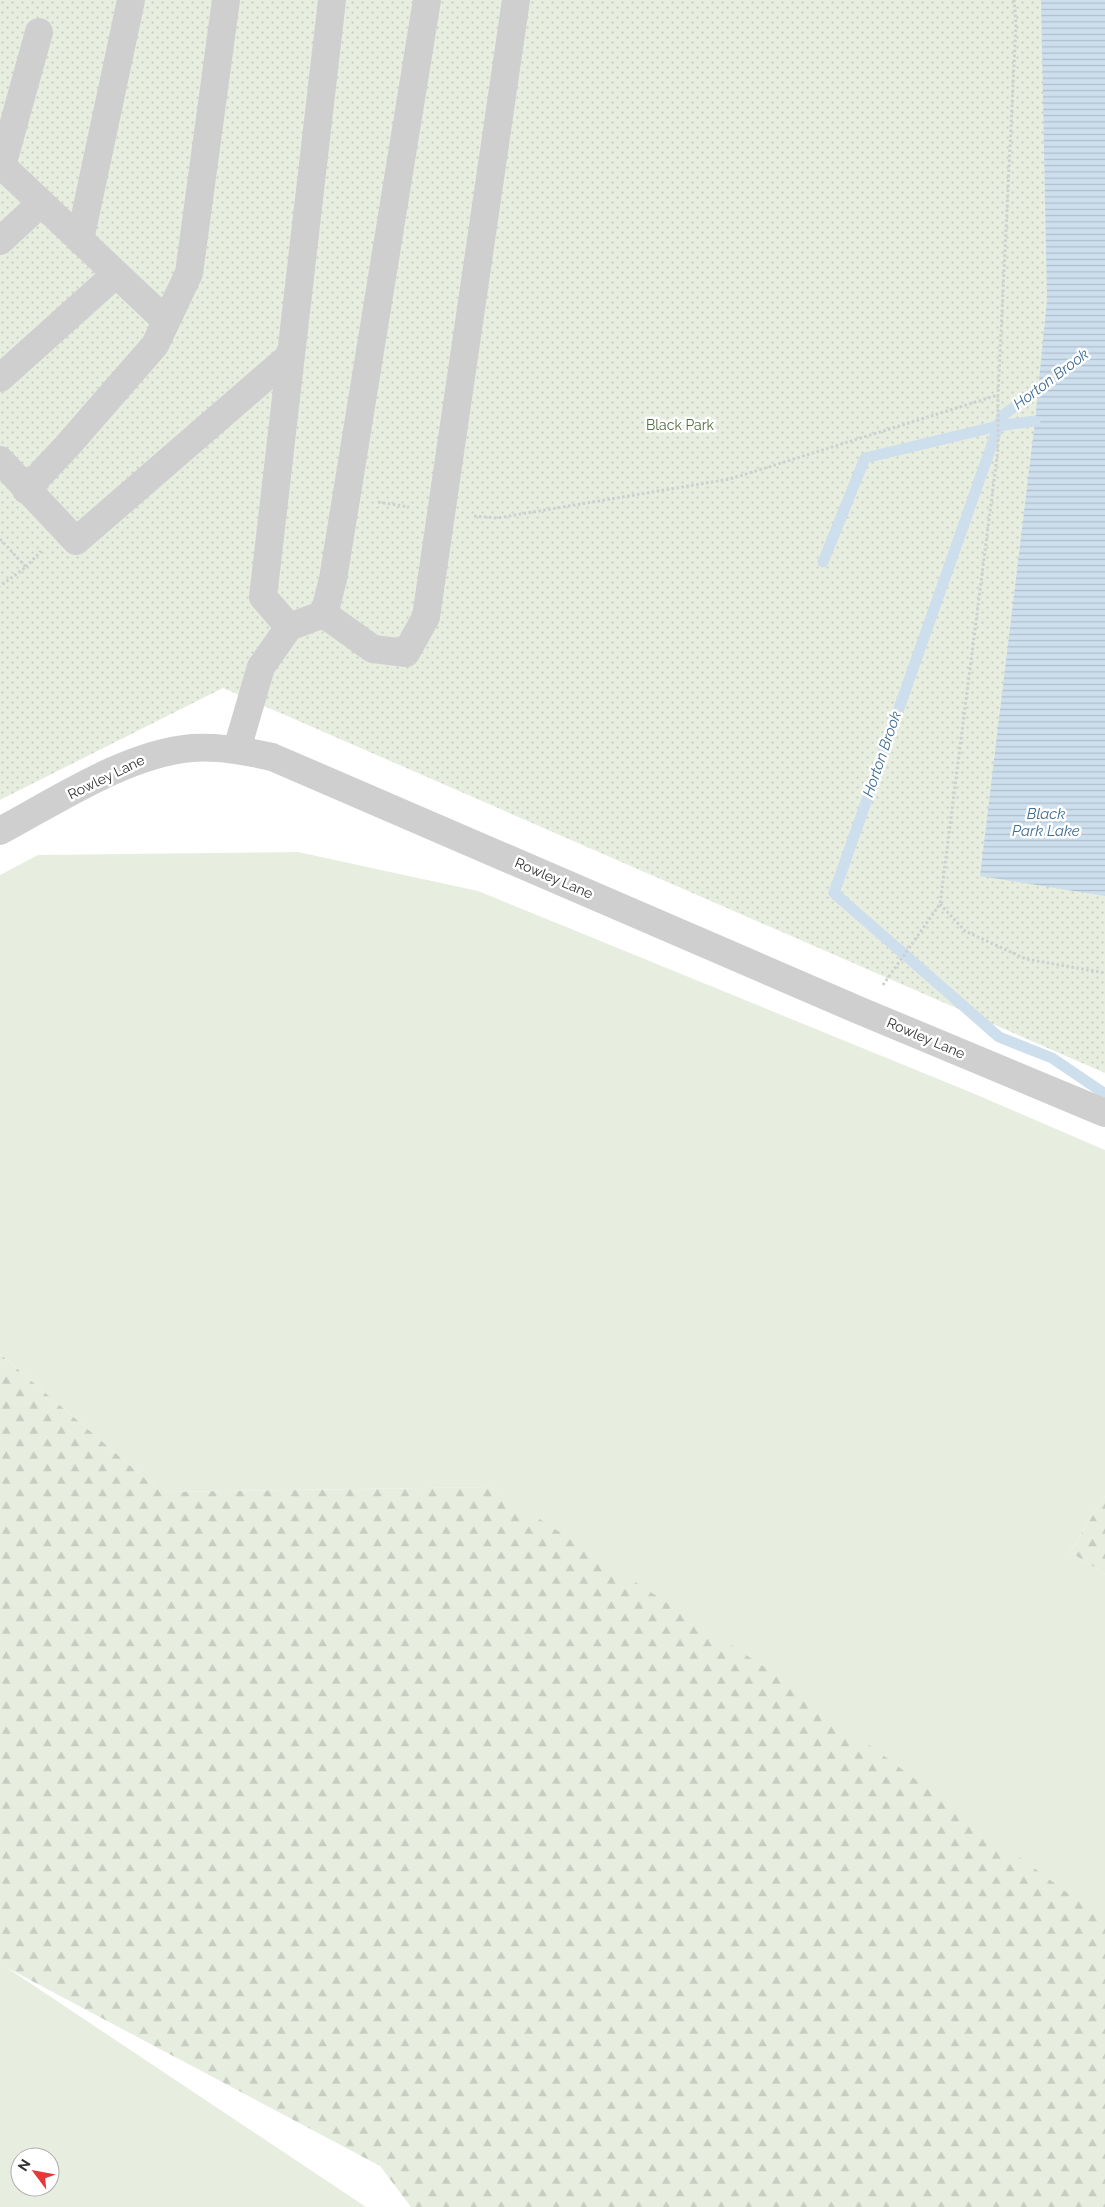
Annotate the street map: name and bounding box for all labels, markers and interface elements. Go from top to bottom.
water label: Horton Brook [1010,345,1092,413]
park label: Black Park [646,417,715,433]
water label: Horton Brook [859,709,905,799]
street label: Rowley Lane [65,752,147,802]
water label: Black Park Lake [1012,805,1080,840]
street label: Rowley Lane [513,854,595,902]
street label: Rowley Lane [885,1014,967,1062]
north arrow [10,2147,60,2197]
text: N [14,2156,34,2174]

